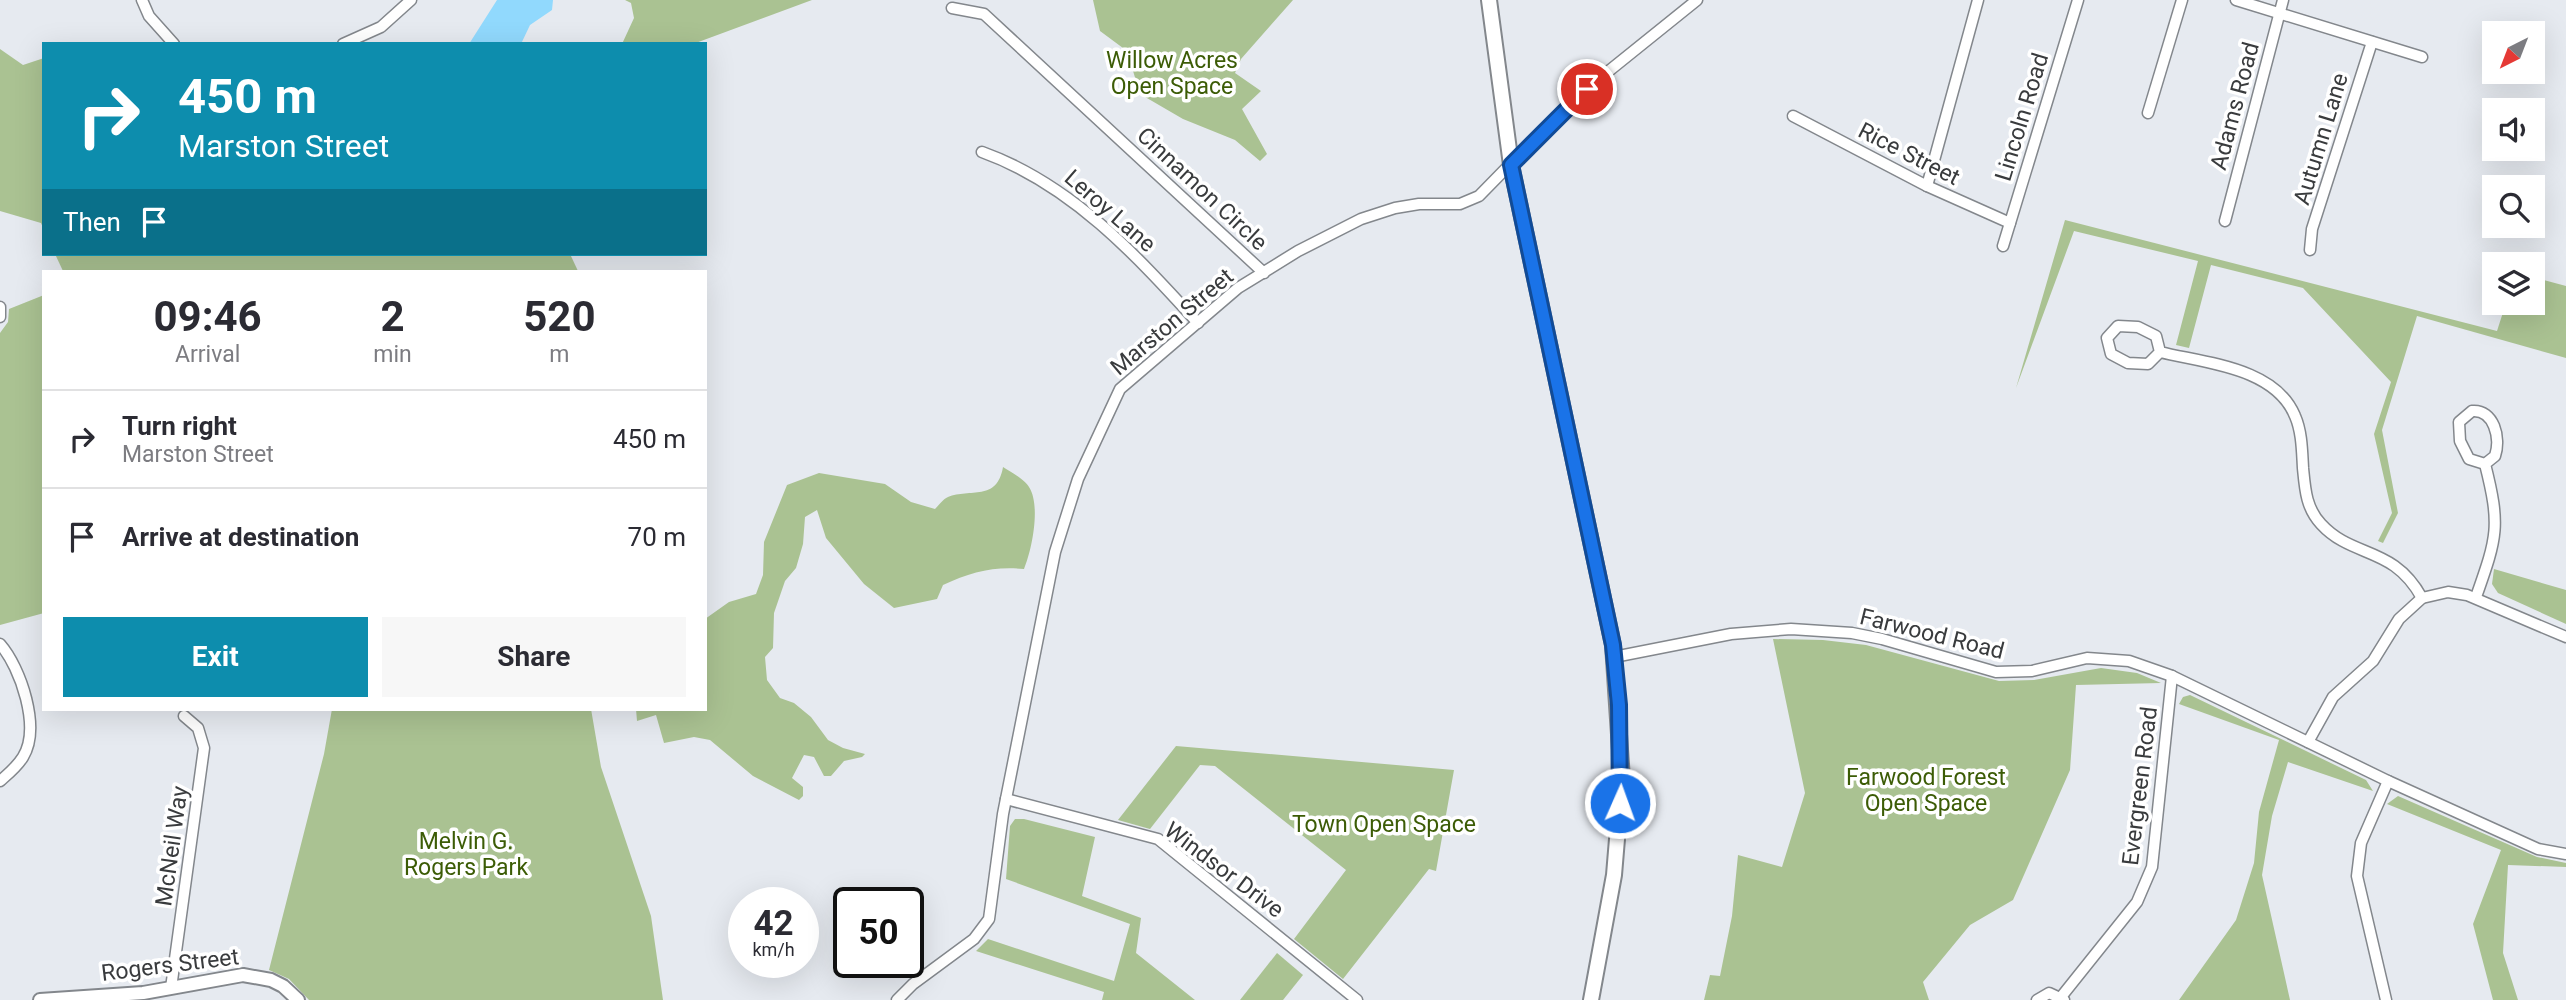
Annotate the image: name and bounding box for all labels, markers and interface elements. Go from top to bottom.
north arrow [2482,21,2544,84]
map controls [2482,21,2545,315]
street label: Adams Road [2205,39,2265,173]
park label: Willow Acres Open Space [1106,47,1238,100]
street label: Lincoln Road [1990,50,2054,184]
pin [1557,59,1617,119]
text: 450 m [178,68,317,125]
icon: right [63,70,154,161]
icon: arrive [1568,70,1606,108]
street label: Autumn Lane [2288,70,2354,208]
button: sound [2482,98,2545,161]
street label: Rice Street [1854,117,1964,191]
street label: Cinnamon Circle [1131,122,1273,256]
text: Marston Street [178,127,389,165]
street label: Leroy Lane [1059,164,1161,258]
button: search [2482,175,2545,238]
icon: arrive [135,203,173,241]
text: Then [63,207,121,237]
button: layers [2482,252,2545,315]
street label: Marston Street [1105,263,1239,381]
text: 09:46 [154,292,262,341]
text: 2 [380,292,405,341]
text: 520 [523,292,596,341]
text: Arrival [175,341,240,368]
text: min [373,341,412,368]
text: m [549,341,569,368]
text: Turn right [122,411,237,441]
icon: right [63,420,101,458]
text: 450 m [613,424,686,454]
text: Marston Street [122,441,274,468]
icon: arrive [63,518,101,556]
text: Arrive at destination [122,522,359,552]
text: 70 m [628,522,686,552]
street label: Farwood Road [1857,603,2007,665]
button: Exit [63,617,368,697]
button: Share [382,617,686,697]
street label: Evergreen Road [2117,705,2163,867]
park label: Farwood Forest Open Space [1846,764,2006,817]
position arrow [1583,766,1657,840]
street label: McNeil Way [150,784,194,908]
park label: Town Open Space [1292,811,1476,838]
street label: Windsor Drive [1159,817,1289,923]
park label: Melvin G. Rogers Park [404,828,528,881]
speed limit sign: 50 [833,887,924,978]
text: 42 [753,903,794,944]
text: km/h [752,939,795,960]
street label: Rogers Street [100,943,240,987]

